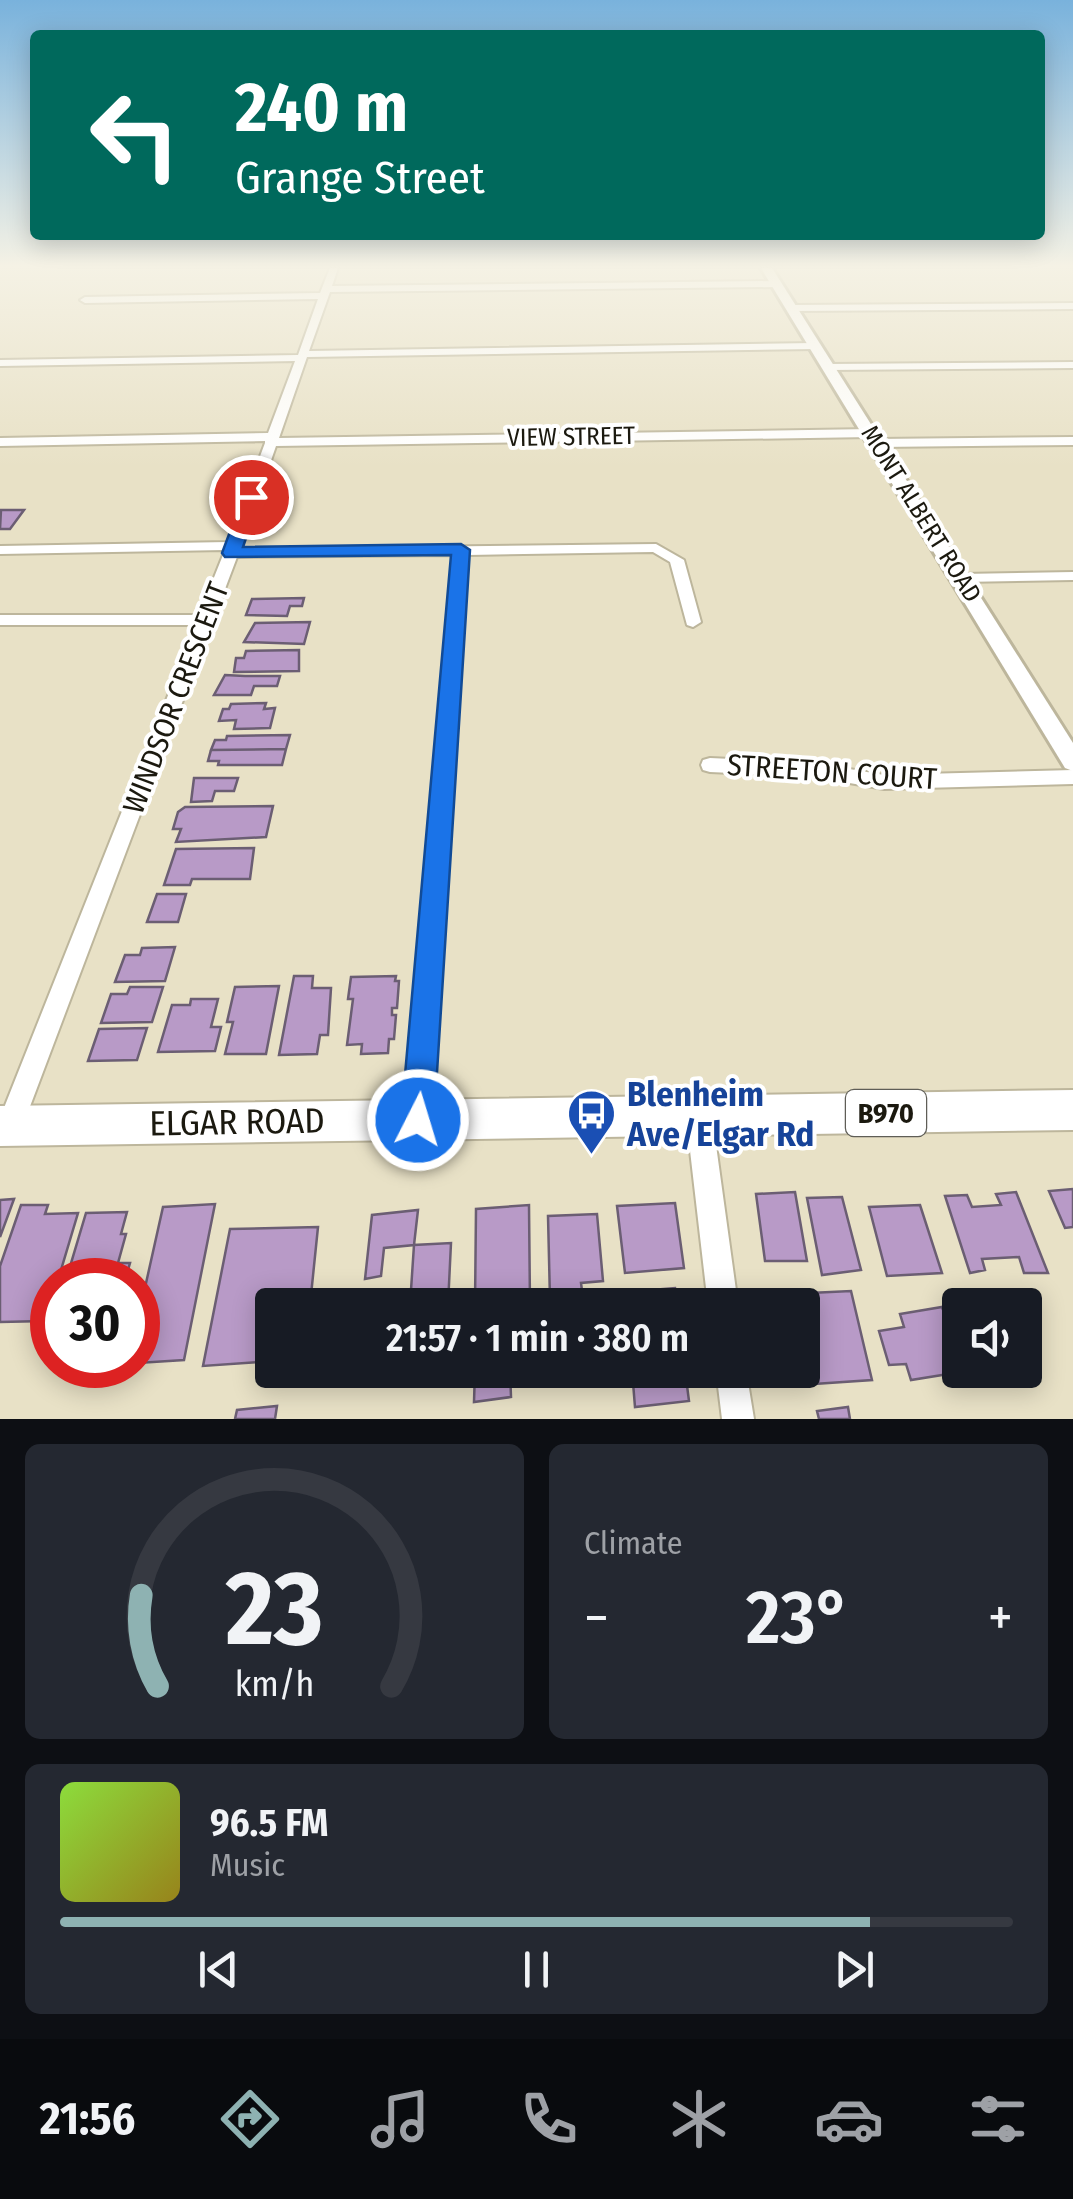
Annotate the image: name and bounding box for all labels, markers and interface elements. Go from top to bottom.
text: 240 m [235,66,408,150]
icon: left [70,70,200,200]
text: Grange Street [235,151,485,205]
street label: MONT ALBERT ROAD [855,420,987,608]
street label: VIEW STREET [507,421,636,453]
pin [209,455,294,540]
icon: arrive [224,470,279,525]
street label: WINDSOR CRESCENT [115,577,237,819]
street label: STREETON COURT [726,747,938,797]
position arrow [366,1068,470,1172]
place label: Blenheim Ave/Elgar Rd [626,1073,814,1155]
bus stop icon: Blenheim Ave/Elgar Rd [566,1088,618,1156]
road number: B970 [846,1090,926,1136]
street label: ELGAR ROAD [149,1099,325,1145]
speed limit sign: 30 [30,1258,160,1388]
map controls [942,1288,1042,1388]
button: sound [942,1288,1042,1388]
text: 21:57 · 1 min · 380 m [386,1315,689,1361]
text: Climate [584,1524,683,1562]
text: 23 [225,1547,323,1672]
text: 23° [746,1573,851,1663]
text: − [584,1585,609,1651]
text: + [988,1585,1013,1651]
text: km/h [235,1663,314,1705]
text: 96.5 FM [210,1800,328,1846]
text: Music [210,1846,285,1884]
icon: previous [191,1942,246,1997]
icon: pause [509,1942,564,1997]
icon: next [827,1942,882,1997]
icon: directions [215,2084,285,2154]
icon: music [365,2084,435,2154]
icon: phone [514,2084,584,2154]
icon: climate [664,2084,734,2154]
icon: car [814,2084,884,2154]
icon: filters [963,2084,1033,2154]
text: 21:56 [40,2092,135,2146]

